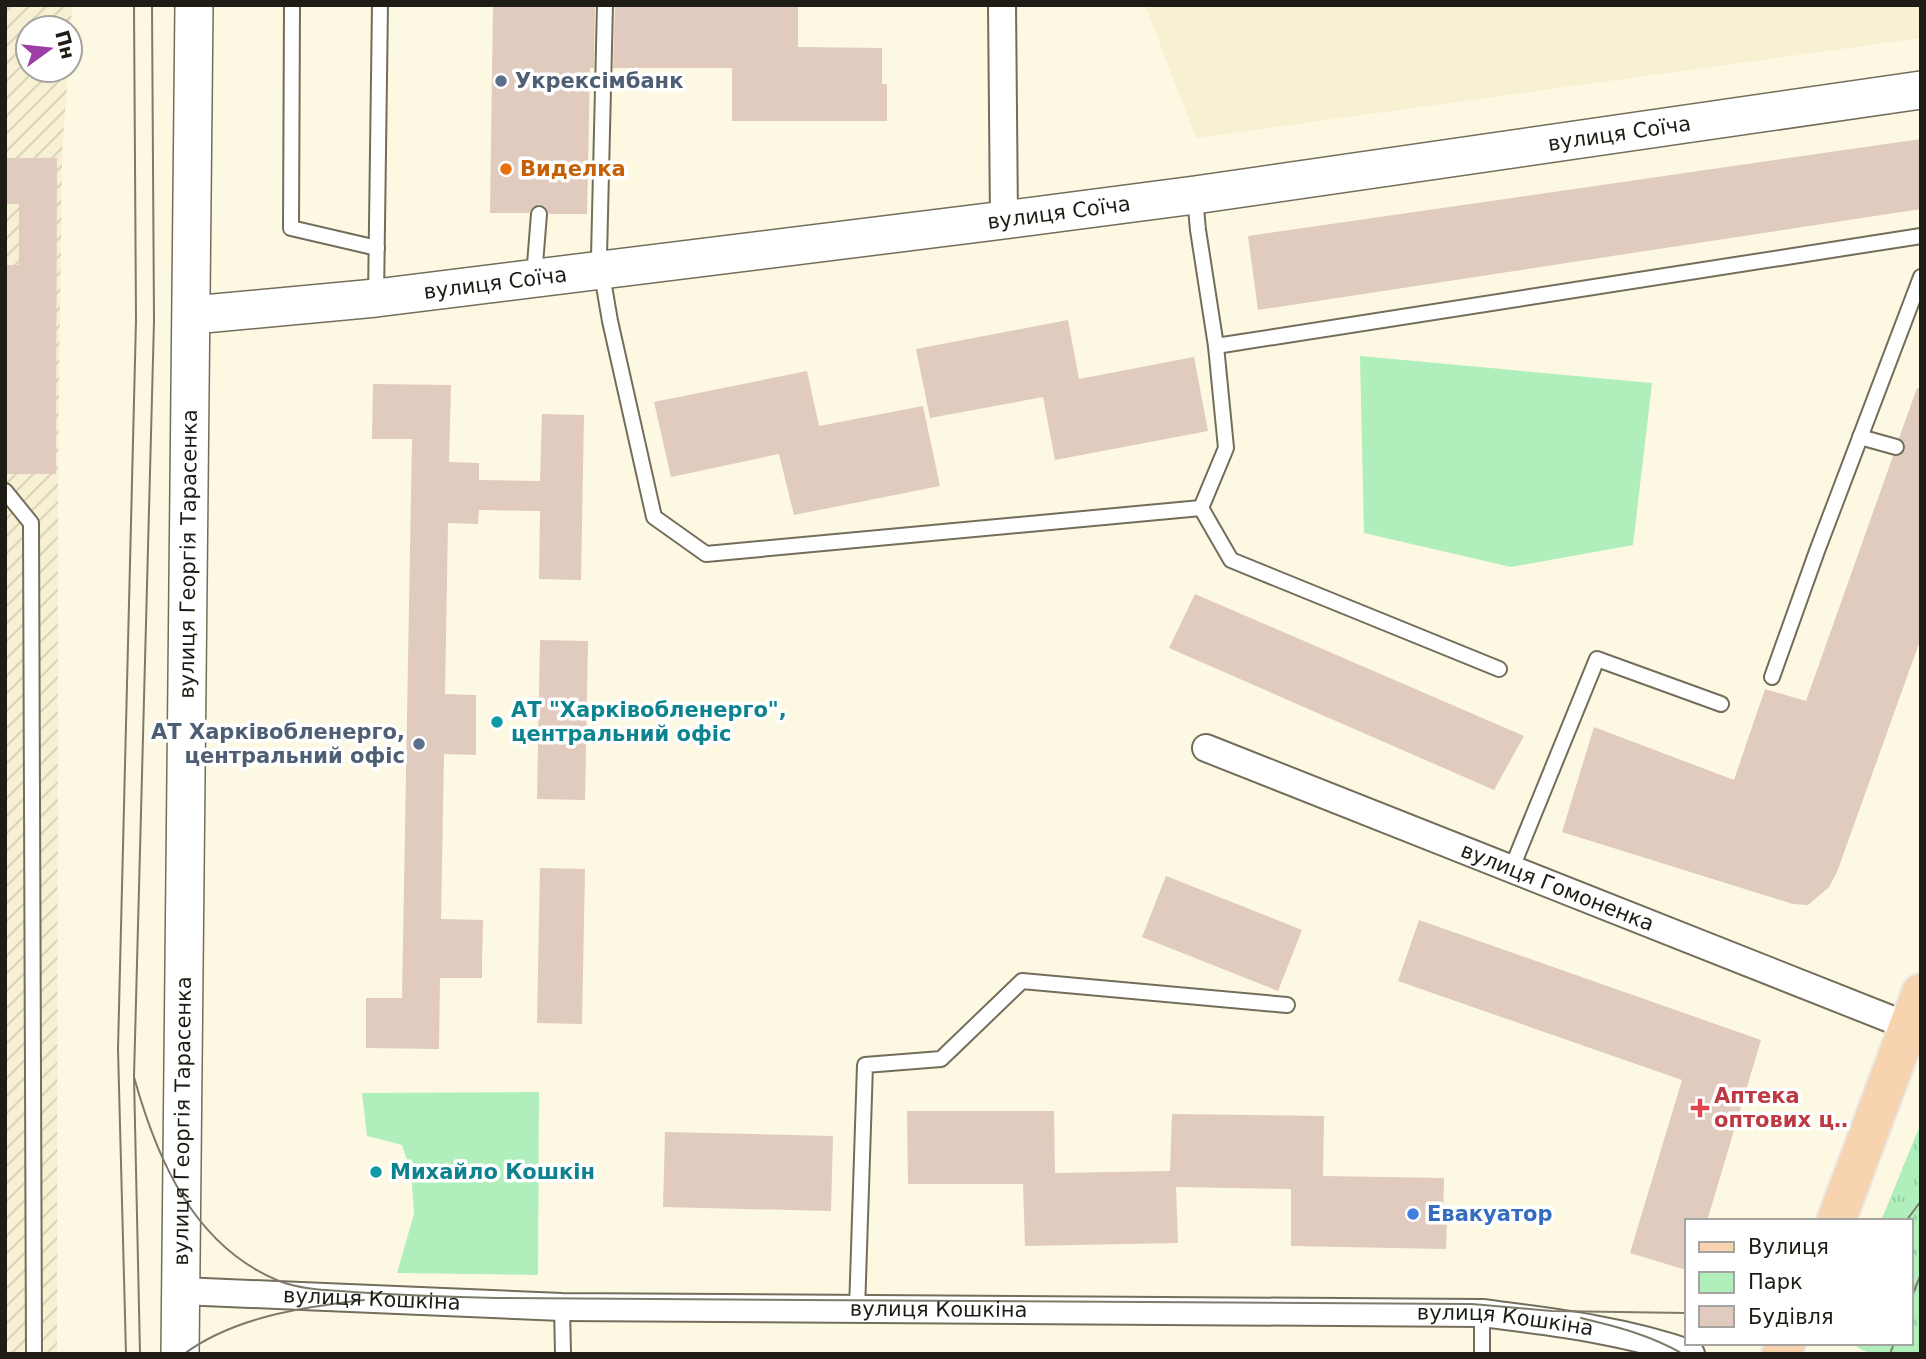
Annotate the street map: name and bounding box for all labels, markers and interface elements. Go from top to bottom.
north arrow [14,14,84,84]
text: Пн [51,28,80,61]
place label: Укрексімбанк [515,69,683,93]
marker: Укрексімбанк [493,73,509,89]
street label: вулиця Соїча [1546,111,1692,156]
place label: Виделка [520,157,626,181]
marker: Виделка [498,161,514,177]
street label: вулиця Соїча [986,192,1132,234]
street label: вулиця Соїча [422,262,568,304]
street label: вулиця Георгія Тарасенка [175,409,202,699]
place label: АТ "Харківобленерго", центральний офіс [511,698,787,746]
marker: АТ "Харківобленерго", центральний офіс [489,714,505,730]
place label: АТ Харківобленерго, центральний офіс [151,720,405,768]
marker: АТ Харківобленерго, центральний офіс [411,736,427,752]
street label: вулиця Гомоненка [1457,838,1658,936]
street label: вулиця Георгія Тарасенка [169,976,196,1266]
place label: Аптека оптових ц‥ [1714,1084,1848,1132]
marker: Аптека оптових ц‥ [1692,1100,1708,1116]
place label: Михайло Кошкін [390,1160,595,1184]
marker: Михайло Кошкін [368,1164,384,1180]
place label: Евакуатор [1427,1202,1553,1226]
marker: Евакуатор [1405,1206,1421,1222]
legend [1685,1219,1912,1345]
text: Вулиця [1748,1235,1829,1259]
text: Парк [1748,1270,1803,1294]
street label: вулиця Кошкіна [283,1283,461,1315]
street label: вулиця Кошкіна [850,1297,1028,1322]
street label: вулиця Кошкіна [1417,1301,1595,1341]
text: Будівля [1748,1305,1834,1329]

